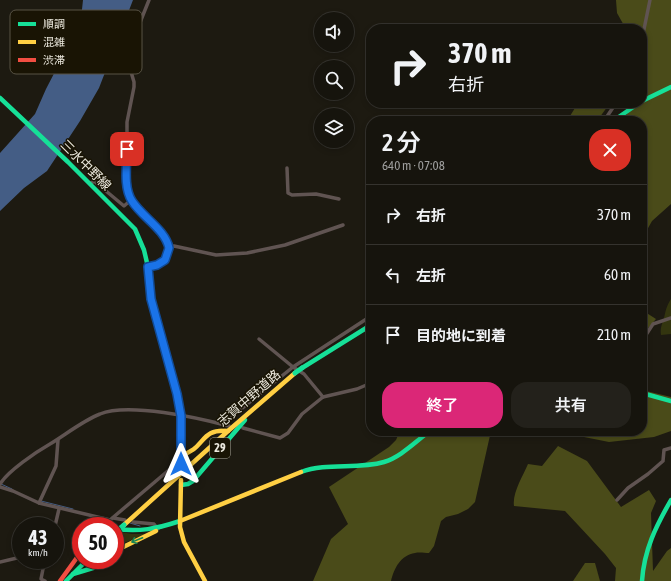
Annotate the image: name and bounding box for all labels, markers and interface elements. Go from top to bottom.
legend [10,10,142,74]
map controls [314,12,354,148]
button: sound [314,12,354,52]
text: 順調 [43,18,65,30]
text: 混雑 [43,36,65,48]
text: 370 m [448,37,511,69]
icon: right [382,40,434,92]
text: 渋滞 [43,54,65,66]
button: search [314,60,354,100]
text: 右折 [448,74,484,95]
button: layers [314,108,354,148]
text: 2 分 [382,129,421,156]
button: close [589,129,631,171]
pin [110,132,144,166]
street label: 三水中野線 [58,137,114,193]
icon: arrive [116,138,138,160]
text: 640 m · 07:08 [382,158,445,173]
icon: right [382,204,404,226]
text: 370 m [597,206,631,223]
text: 右折 [416,207,446,224]
icon: left [382,264,404,286]
text: 60 m [604,266,631,283]
text: 左折 [416,267,446,284]
icon: arrive [382,324,404,346]
text: 210 m [597,326,631,343]
text: 目的地に到着 [416,327,506,344]
street label: 志賀中野道路 [215,367,283,429]
button: 終了 [382,382,503,428]
button: 共有 [511,382,631,428]
road number: 29 [210,438,230,458]
position arrow [160,443,202,485]
speed limit sign: 50 [72,517,124,569]
text: 43 [29,526,47,549]
one-way arrow [131,537,143,545]
text: km/h [28,547,48,558]

